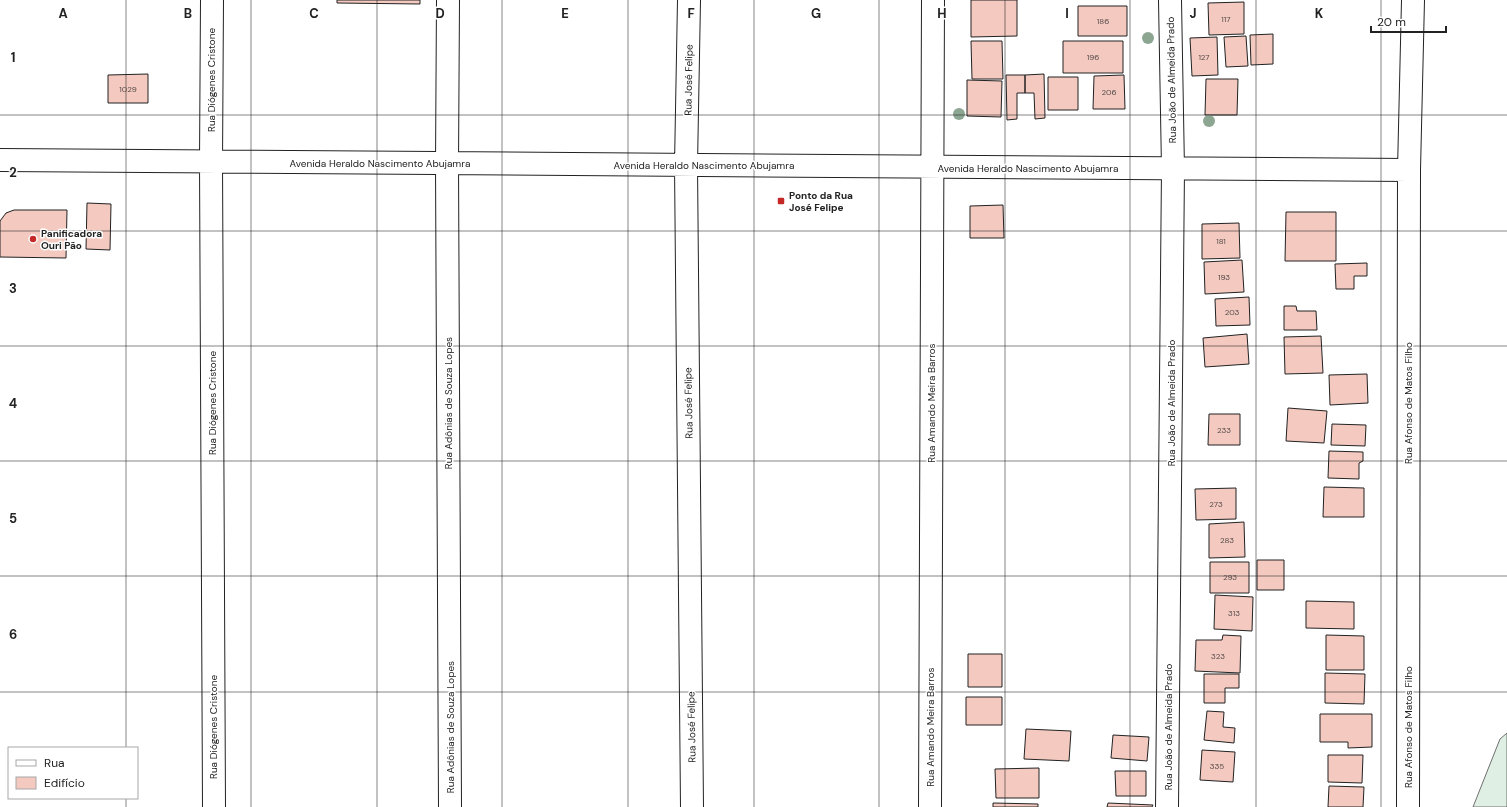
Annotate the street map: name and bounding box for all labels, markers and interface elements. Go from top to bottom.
text: A [58,5,68,22]
text: B [184,5,192,22]
text: C [309,5,319,22]
text: D [435,5,445,22]
text: E [561,5,569,22]
text: F [687,5,695,22]
text: G [811,5,821,22]
text: H [937,5,947,22]
text: I [1065,5,1069,22]
text: J [1189,5,1197,22]
text: K [1315,5,1324,22]
scale bar [1371,8,1446,34]
house number: 117 [1221,14,1231,24]
text: 20 m [1377,14,1406,30]
house number: 186 [1097,16,1109,26]
street label: Rua João de Almeida Prado [1164,16,1179,143]
street label: Rua Diógenes Cristone [205,28,218,132]
street label: Rua José Felipe [681,44,696,116]
text: 1 [11,49,15,66]
house number: 196 [1087,52,1099,62]
house number: 127 [1198,52,1210,62]
house number: 1029 [119,84,137,94]
house number: 206 [1101,87,1117,97]
street label: Avenida Heraldo Nascimento Abujamra [290,157,470,170]
street label: Avenida Heraldo Nascimento Abujamra [614,159,794,172]
street label: Avenida Heraldo Nascimento Abujamra [938,162,1118,175]
text: 2 [9,164,17,181]
place label: Ponto da Rua José Felipe [789,189,853,214]
marker: Ponto da Rua José Felipe [776,196,786,206]
place label: Panificadora Ouri Pão [41,227,102,252]
marker: Panificadora Ouri Pão [28,234,38,244]
house number: 181 [1216,236,1226,246]
house number: 193 [1218,272,1230,282]
text: 3 [9,280,17,297]
house number: 203 [1225,307,1240,317]
street label: Rua Adônias de Souza Lopes [442,337,455,469]
street label: Rua João de Almeida Prado [1165,340,1178,466]
street label: Rua Afonso de Matos Filho [1402,342,1415,464]
street label: Rua Amando Meira Barros [925,343,938,463]
street label: Rua Diógenes Cristone [206,351,219,455]
street label: Rua José Felipe [681,367,696,439]
text: 4 [9,395,17,412]
house number: 233 [1217,425,1231,435]
house number: 273 [1209,499,1223,509]
text: 5 [9,510,17,527]
house number: 283 [1220,535,1234,545]
house number: 293 [1223,572,1237,582]
house number: 313 [1228,608,1240,618]
text: 6 [9,626,17,643]
house number: 323 [1211,651,1225,661]
street label: Rua Adônias de Souza Lopes [444,661,457,793]
street label: Rua João de Almeida Prado [1162,664,1175,790]
street label: Rua Afonso de Matos Filho [1402,666,1415,788]
street label: Rua Amando Meira Barros [924,667,937,787]
street label: Rua Diógenes Cristone [207,675,220,779]
street label: Rua José Felipe [684,691,699,763]
legend [8,747,138,799]
text: Rua [44,755,65,771]
house number: 335 [1210,761,1224,771]
text: Edifício [44,775,85,791]

